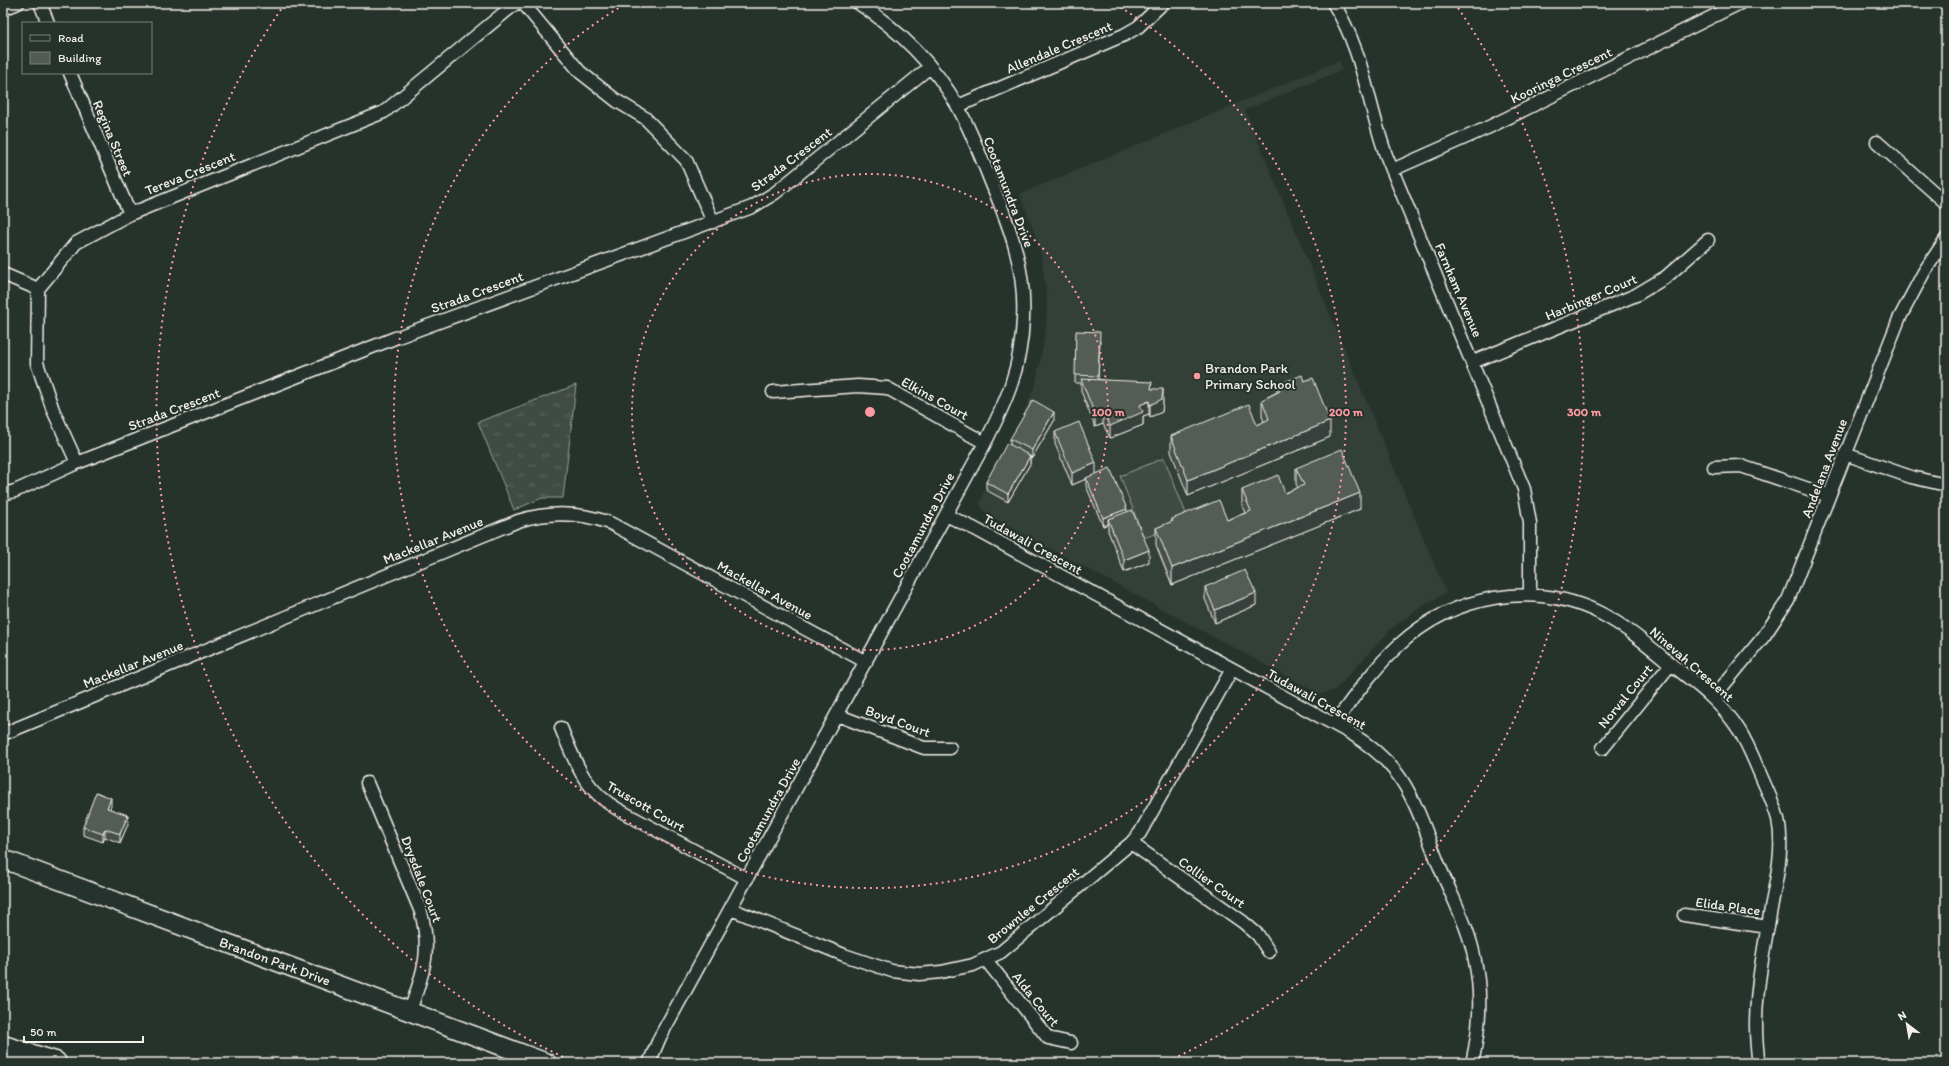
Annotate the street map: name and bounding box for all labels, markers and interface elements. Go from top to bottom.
street label: Allendale Crescent [1004,17,1115,77]
legend [22,22,152,74]
text: Road [58,31,84,45]
street label: Kooringa Crescent [1508,43,1615,107]
text: Building [58,51,102,65]
street label: Regina Street [89,98,136,179]
street label: Strada Crescent [747,123,835,195]
street label: Cootamundra Drive [980,134,1038,250]
street label: Tereva Crescent [143,148,238,199]
street label: Farnham Avenue [1431,240,1486,340]
street label: Strada Crescent [429,268,526,317]
street label: Harbinger Court [1543,270,1640,324]
place label: Brandon Park Primary School [1205,360,1296,393]
marker: Brandon Park Primary School [1192,371,1202,381]
street label: Elkins Court [898,373,971,424]
street label: Strada Crescent [126,384,223,435]
centre of rings [863,405,877,419]
text: 100 m [1091,405,1125,419]
text: 200 m [1329,405,1364,419]
text: 300 m [1567,405,1602,419]
street label: Andelana Avenue [1798,416,1851,520]
street label: Cootamundra Drive [888,469,959,581]
street label: Tudawali Crescent [980,510,1085,579]
street label: Mackellar Avenue [381,513,486,568]
street label: Mackellar Avenue [714,557,816,624]
street label: Ninevah Crescent [1646,623,1737,705]
street label: Mackellar Avenue [81,637,186,692]
street label: Norval Court [1594,661,1656,732]
street label: Tudawali Crescent [1264,665,1369,734]
street label: Boyd Court [863,702,933,741]
street label: Cootamundra Drive [733,755,804,866]
street label: Truscott Court [603,777,688,836]
street label: Drysdale Court [397,834,446,925]
street label: Collier Court [1175,853,1248,912]
street label: Brownlee Crescent [984,863,1083,948]
street label: Elida Place [1694,894,1762,919]
street label: Brandon Park Drive [217,933,333,990]
street label: Alda Court [1008,968,1063,1030]
north arrow [1887,1004,1927,1044]
text: N [1896,1008,1909,1023]
scale bar [24,1018,143,1044]
text: 50 m [30,1025,56,1039]

